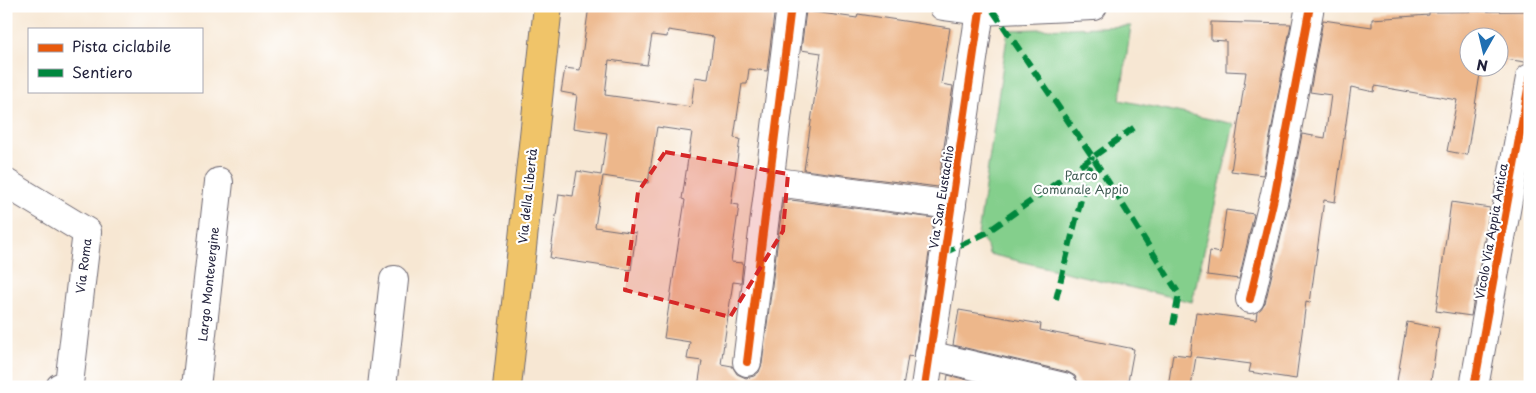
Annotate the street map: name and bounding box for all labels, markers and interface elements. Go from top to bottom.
legend [28,28,202,92]
north arrow [1458,28,1508,78]
text: Pista ciclabile [72,34,171,57]
text: N [1475,54,1489,77]
text: Sentiero [72,60,133,83]
street label: Via San Eustachio [924,144,958,250]
street label: Via della Libertà [513,147,541,245]
street label: Vicolo Via Appia Antica [1470,161,1512,300]
park label: Parco Comunale Appio [1033,166,1129,198]
street label: Largo Montevergine [193,225,223,342]
street label: Via Roma [71,237,95,295]

